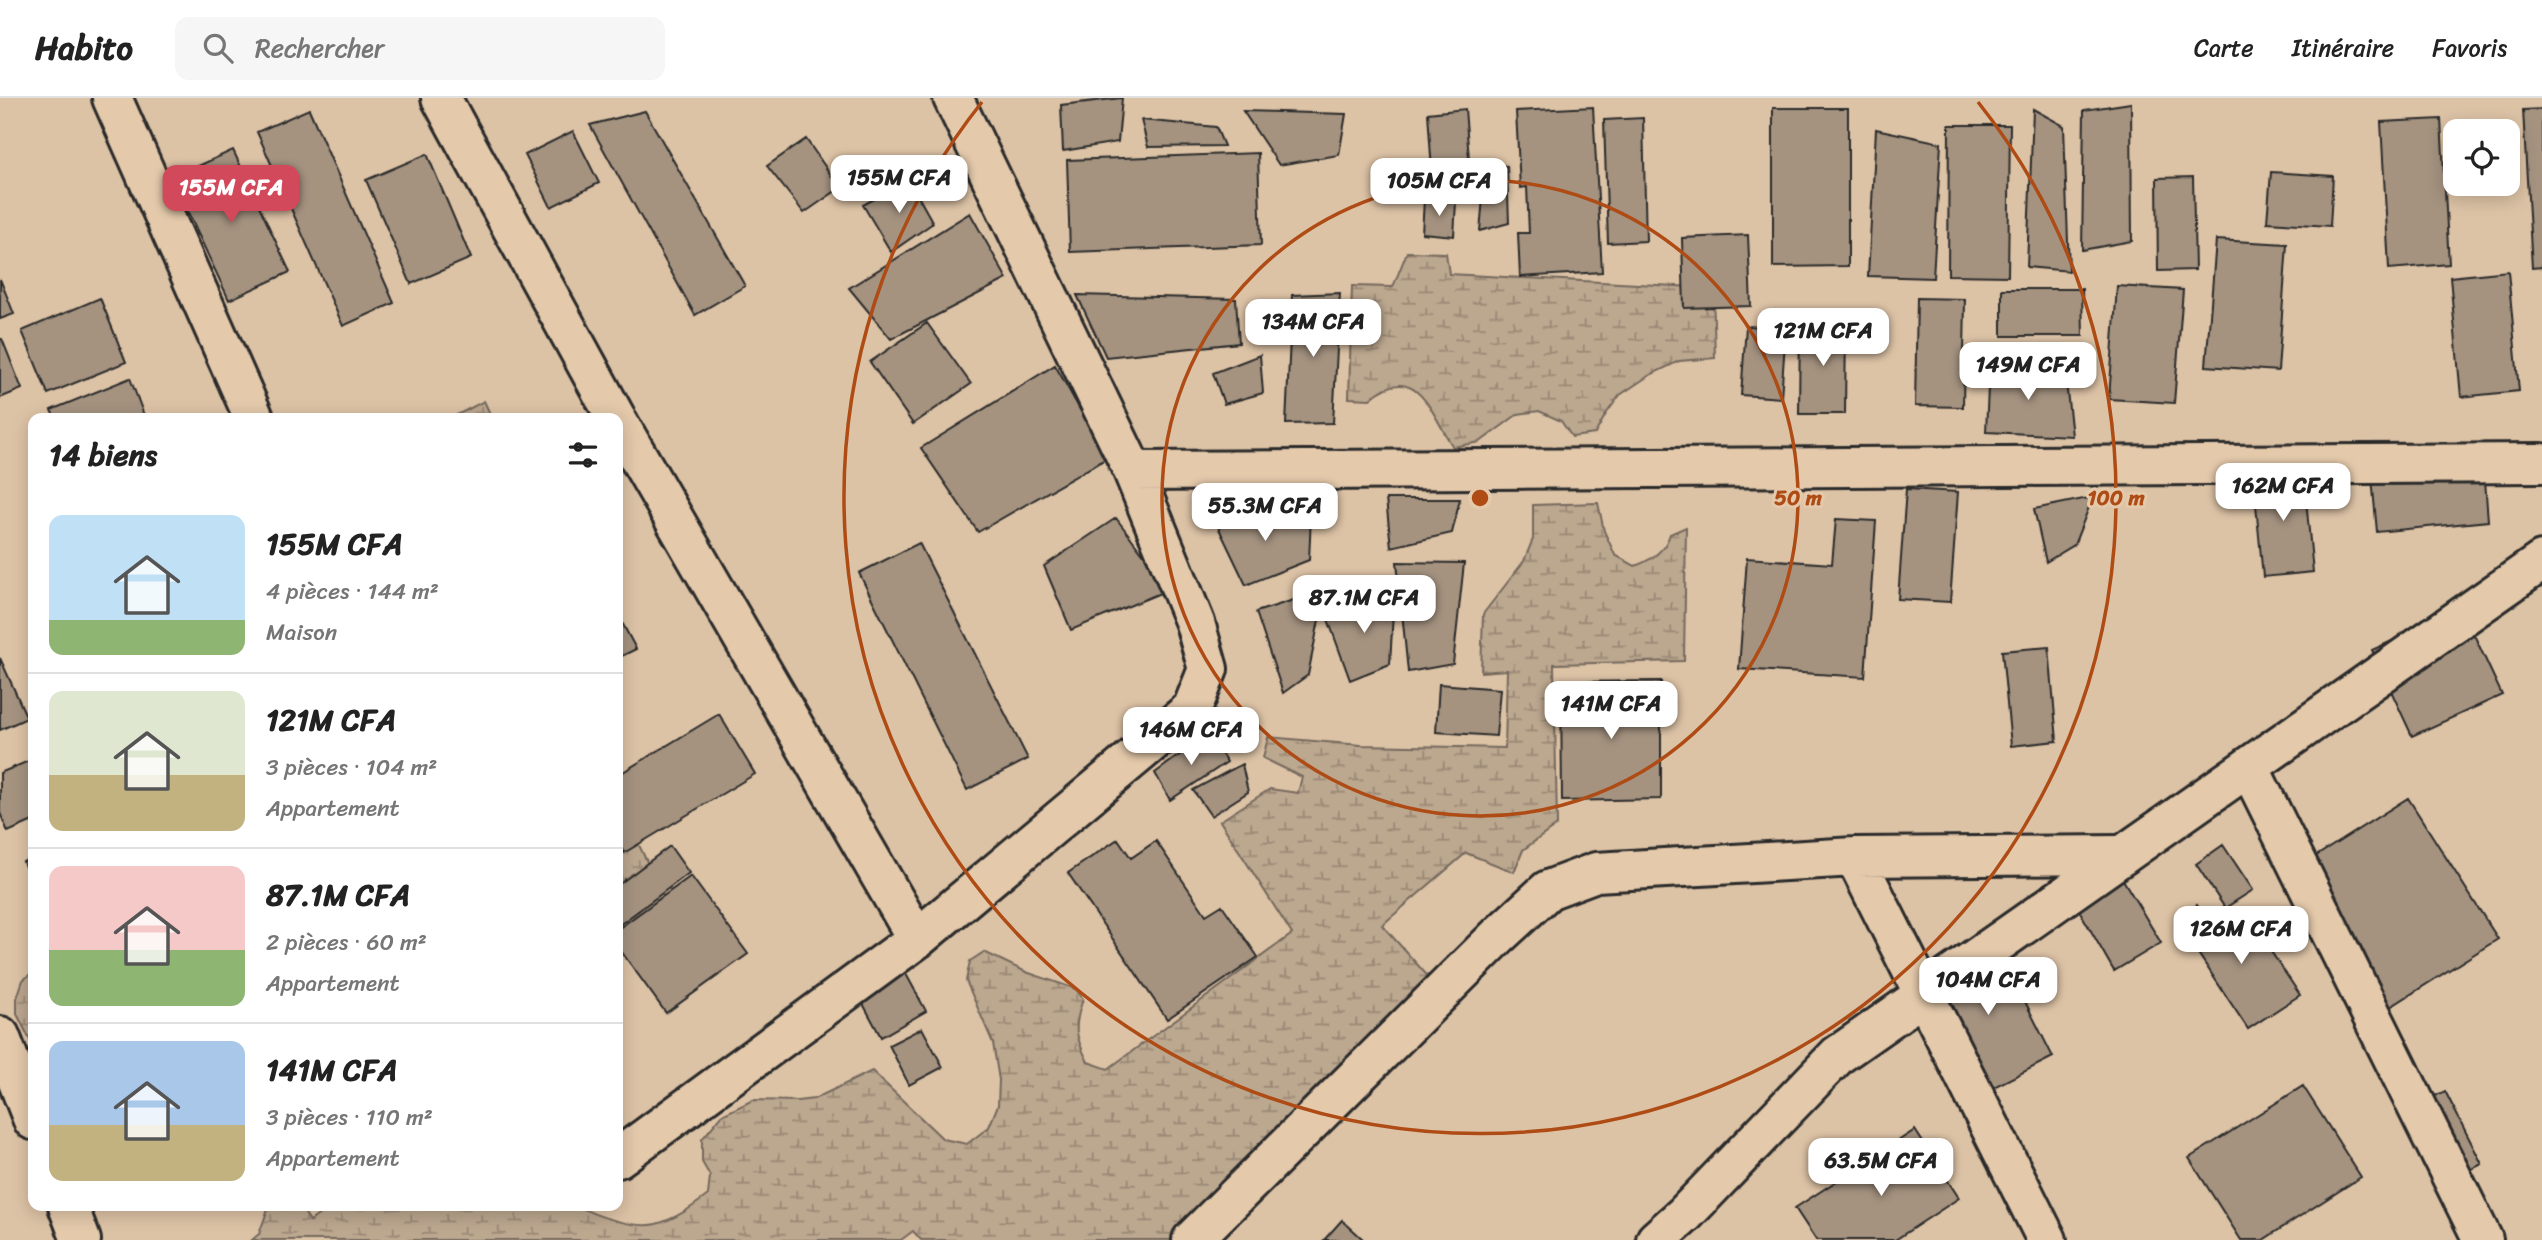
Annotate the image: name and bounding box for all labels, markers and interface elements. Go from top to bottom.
search box [175,17,665,80]
text: Habito [35,19,133,77]
text: Rechercher [255,25,384,71]
text: Carte [2194,27,2254,69]
text: Itinéraire [2292,27,2394,69]
text: Favoris [2432,27,2507,69]
icon: search [199,29,237,67]
map controls [2443,119,2520,196]
button: locate [2443,119,2520,196]
pin: 155M CFA [827,156,971,215]
text: 155M CFA [847,157,951,198]
pin: 105M CFA [1367,158,1511,218]
text: 105M CFA [1386,160,1492,201]
pin: 155M CFA [159,166,303,225]
text: 155M CFA [179,167,283,208]
pin: 134M CFA [1241,300,1385,359]
text: 134M CFA [1261,301,1365,342]
pin: 121M CFA [1751,308,1895,368]
text: 121M CFA [1773,310,1873,351]
pin: 149M CFA [1956,342,2100,402]
text: 149M CFA [1975,344,2081,385]
text: 14 biens [49,428,157,482]
icon: filters [564,436,602,474]
pin: 162M CFA [2211,464,2355,523]
text: 162M CFA [2232,465,2334,506]
text: 50 m [1774,479,1823,517]
text: 100 m [2087,479,2145,517]
pin: 55.3M CFA [1185,484,1345,543]
text: 55.3M CFA [1208,485,1322,526]
centre of rings [1468,486,1492,510]
text: 155M CFA [266,517,403,571]
icon: home [105,543,189,627]
text: 4 pièces · 144 m² [266,571,439,612]
pin: 87.1M CFA [1284,575,1444,635]
text: 87.1M CFA [1309,577,1419,618]
text: Maison [266,612,337,653]
pin: 141M CFA [1539,682,1683,741]
text: 141M CFA [1561,683,1661,724]
text: 121M CFA [266,693,396,747]
pin: 146M CFA [1119,708,1263,767]
text: 146M CFA [1139,709,1243,750]
icon: home [105,719,189,803]
text: 3 pièces · 104 m² [266,747,437,788]
text: Appartement [266,788,400,829]
text: 87.1M CFA [266,868,410,922]
icon: home [105,894,189,978]
pin: 126M CFA [2169,906,2313,966]
text: 126M CFA [2190,908,2292,949]
text: 2 pièces · 60 m² [266,922,427,963]
pin: 104M CFA [1916,958,2060,1017]
text: 104M CFA [1935,959,2041,1000]
text: Appartement [266,963,400,1004]
text: 141M CFA [266,1043,398,1097]
icon: home [105,1069,189,1153]
text: 3 pièces · 110 m² [266,1097,433,1138]
text: Appartement [266,1138,400,1179]
pin: 63.5M CFA [1801,1138,1961,1198]
text: 63.5M CFA [1824,1140,1938,1181]

